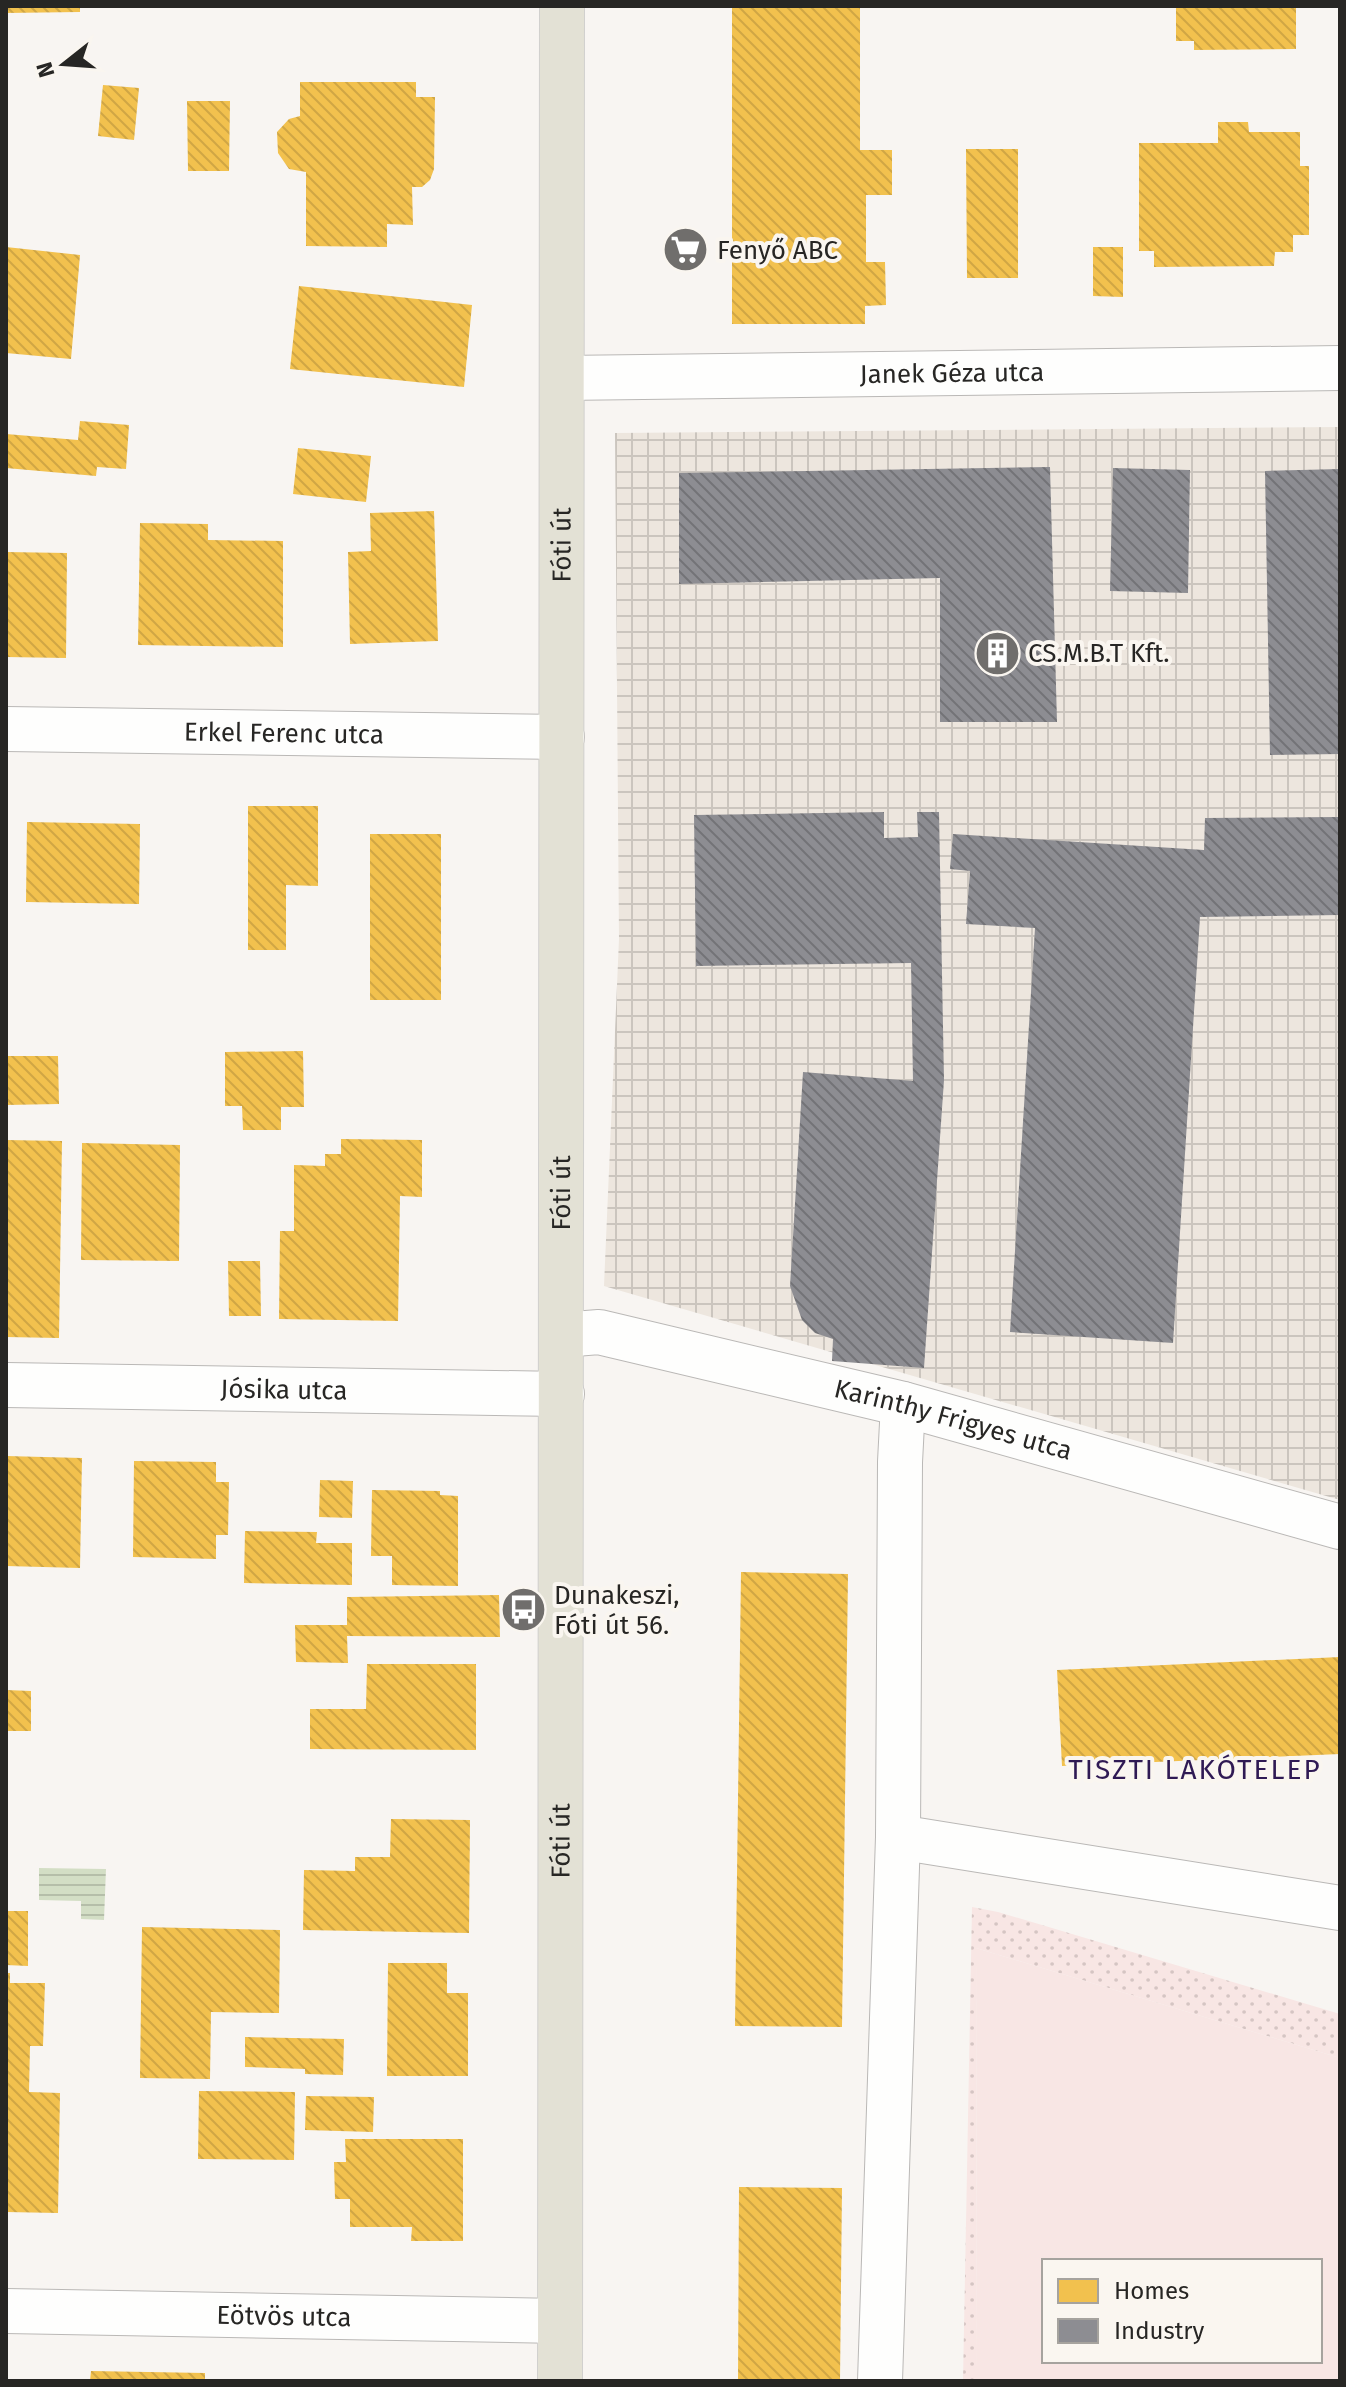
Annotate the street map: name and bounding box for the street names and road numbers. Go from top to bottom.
street label: Janek Géza utca [859,356,1044,390]
street label: Fóti út [546,507,577,583]
street label: Erkel Ferenc utca [184,716,384,750]
street label: Fóti út [545,1155,577,1231]
street label: Jósika utca [220,1373,348,1406]
street label: Karinthy Frigyes utca [831,1373,1076,1466]
street label: Fóti út [545,1803,576,1879]
street label: Eötvös utca [216,2299,352,2333]

